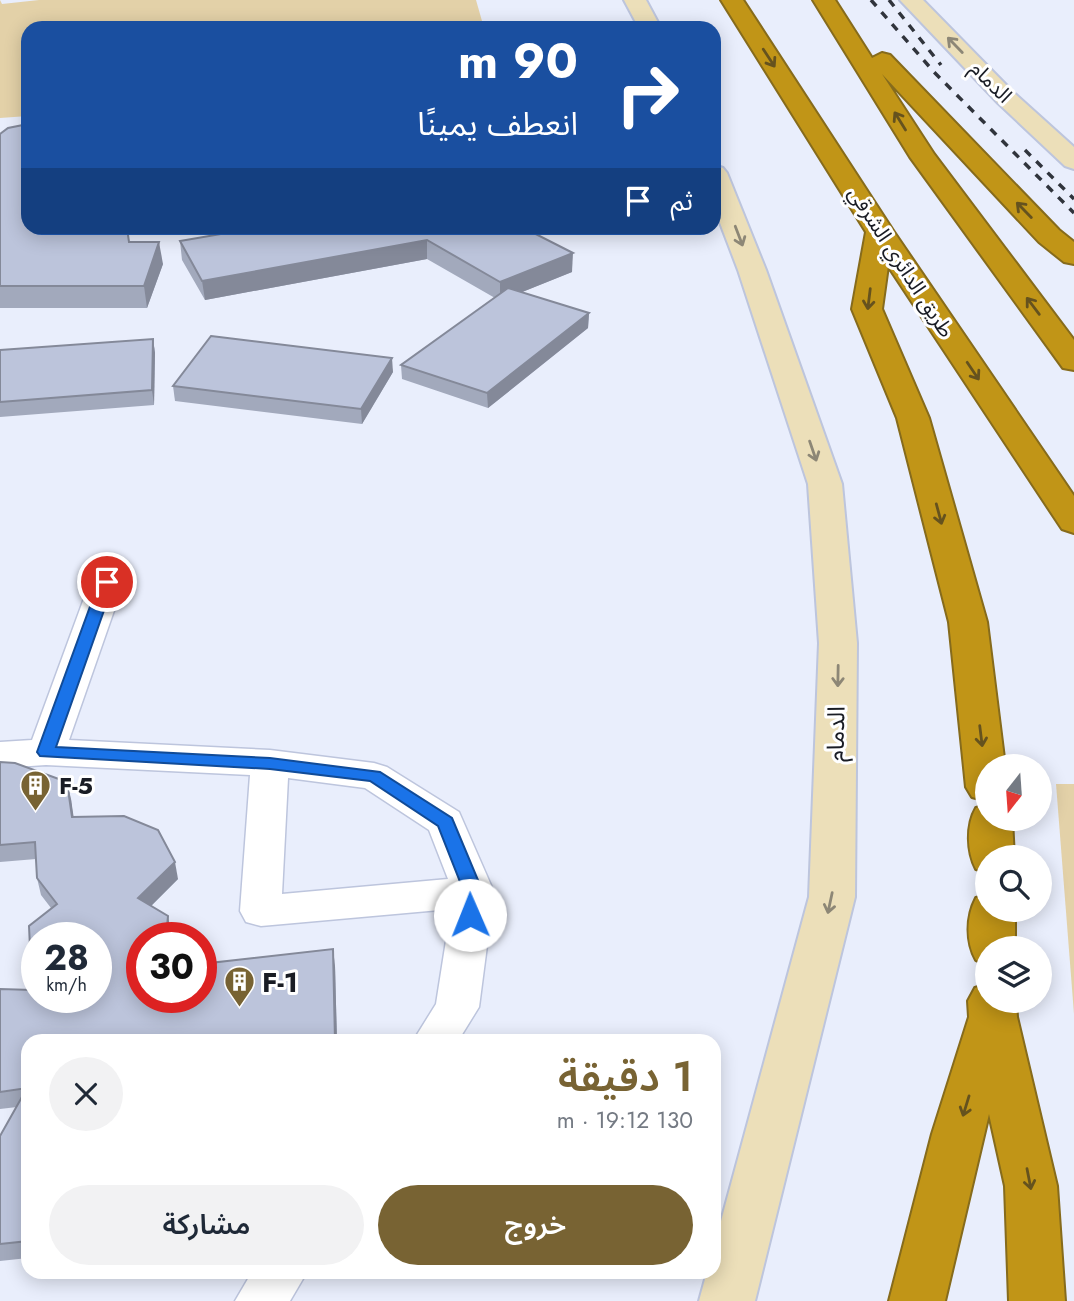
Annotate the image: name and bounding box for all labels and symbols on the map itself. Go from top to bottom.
one-way arrow [946,37,963,54]
one-way arrow [762,47,776,67]
street label: الدمام [962,54,1019,111]
one-way arrow [893,112,907,132]
street label: طريق الدائري الشرقي [840,180,961,344]
one-way arrow [1016,201,1032,219]
one-way arrow [733,225,746,247]
one-way arrow [862,287,875,310]
one-way arrow [1026,297,1041,316]
one-way arrow [966,361,980,380]
one-way arrow [808,440,820,462]
one-way arrow [933,502,946,524]
pin [77,552,137,612]
one-way arrow [831,664,844,687]
street label: الدمام [818,706,854,762]
one-way arrow [975,725,988,747]
north arrow [975,754,1052,831]
place label: F-5 [59,768,93,803]
building icon: F-5 [19,769,53,813]
position arrow [433,878,507,952]
one-way arrow [822,891,836,914]
speed limit sign: 30 [126,922,217,1013]
place label: F-1 [262,962,298,1003]
building icon: F-1 [222,965,256,1009]
one-way arrow [958,1095,971,1117]
one-way arrow [1023,1167,1037,1190]

